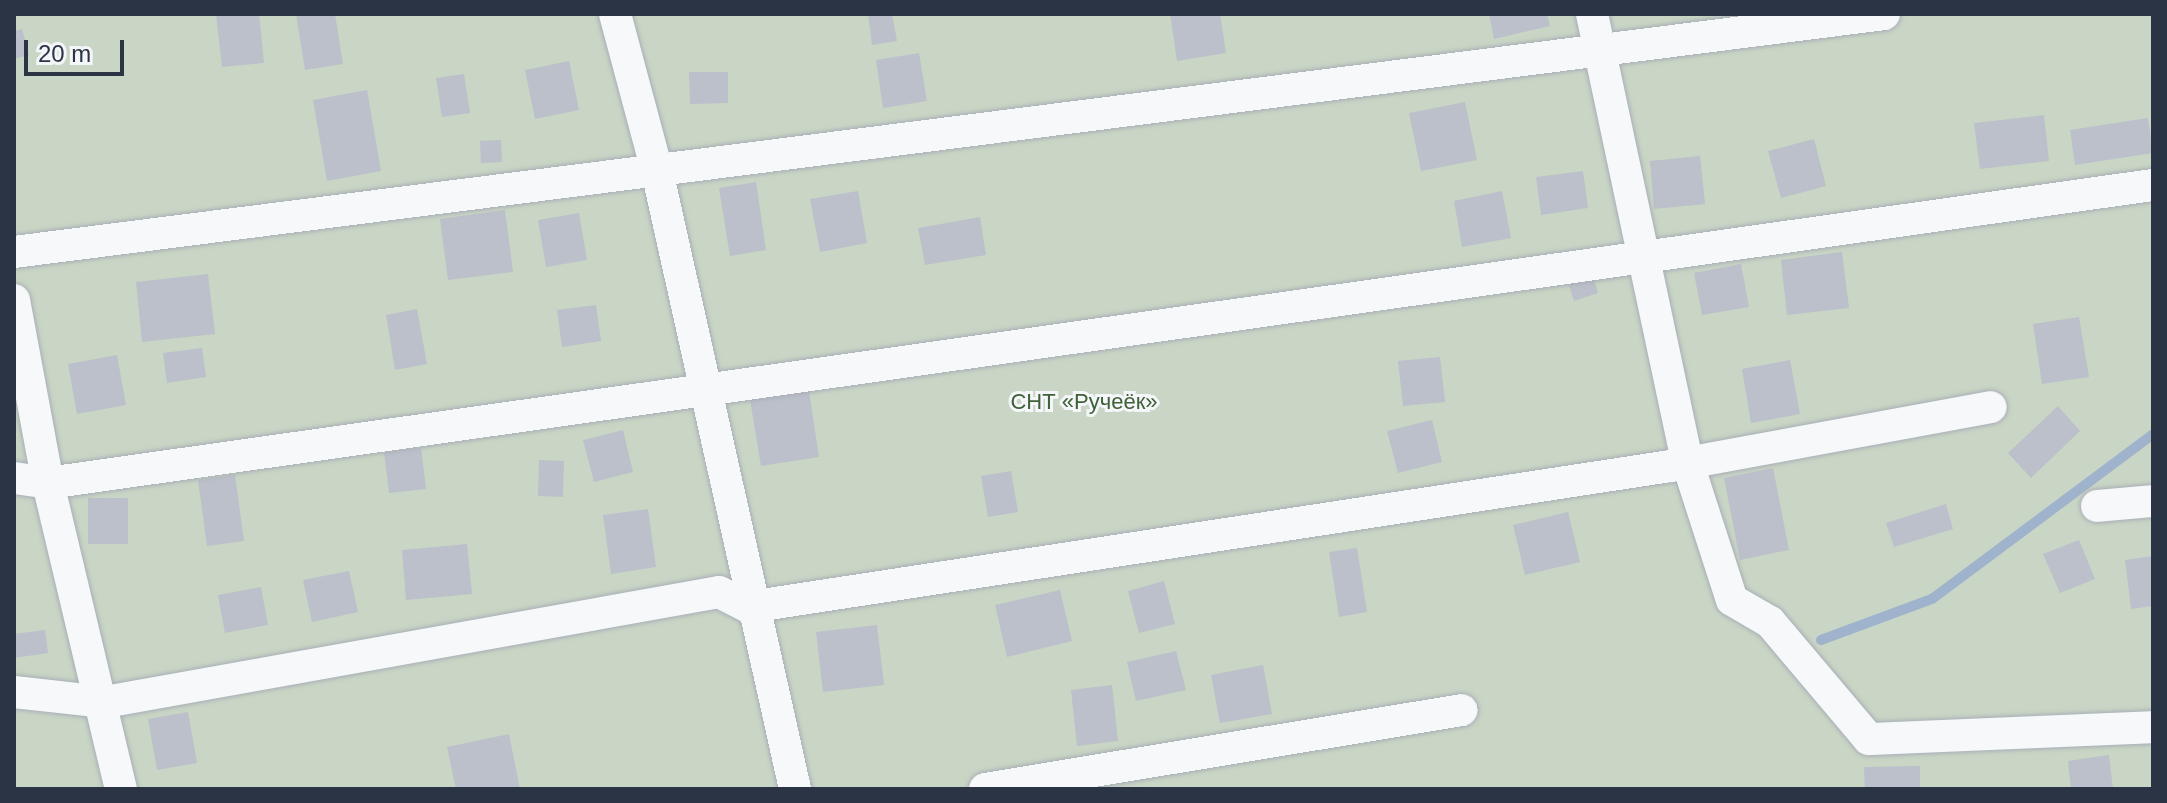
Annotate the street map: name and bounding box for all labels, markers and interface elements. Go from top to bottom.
scale bar [28,24,128,74]
text: 20 m [38,40,91,67]
park label: СНТ «Ручеёк» [1010,389,1158,415]

